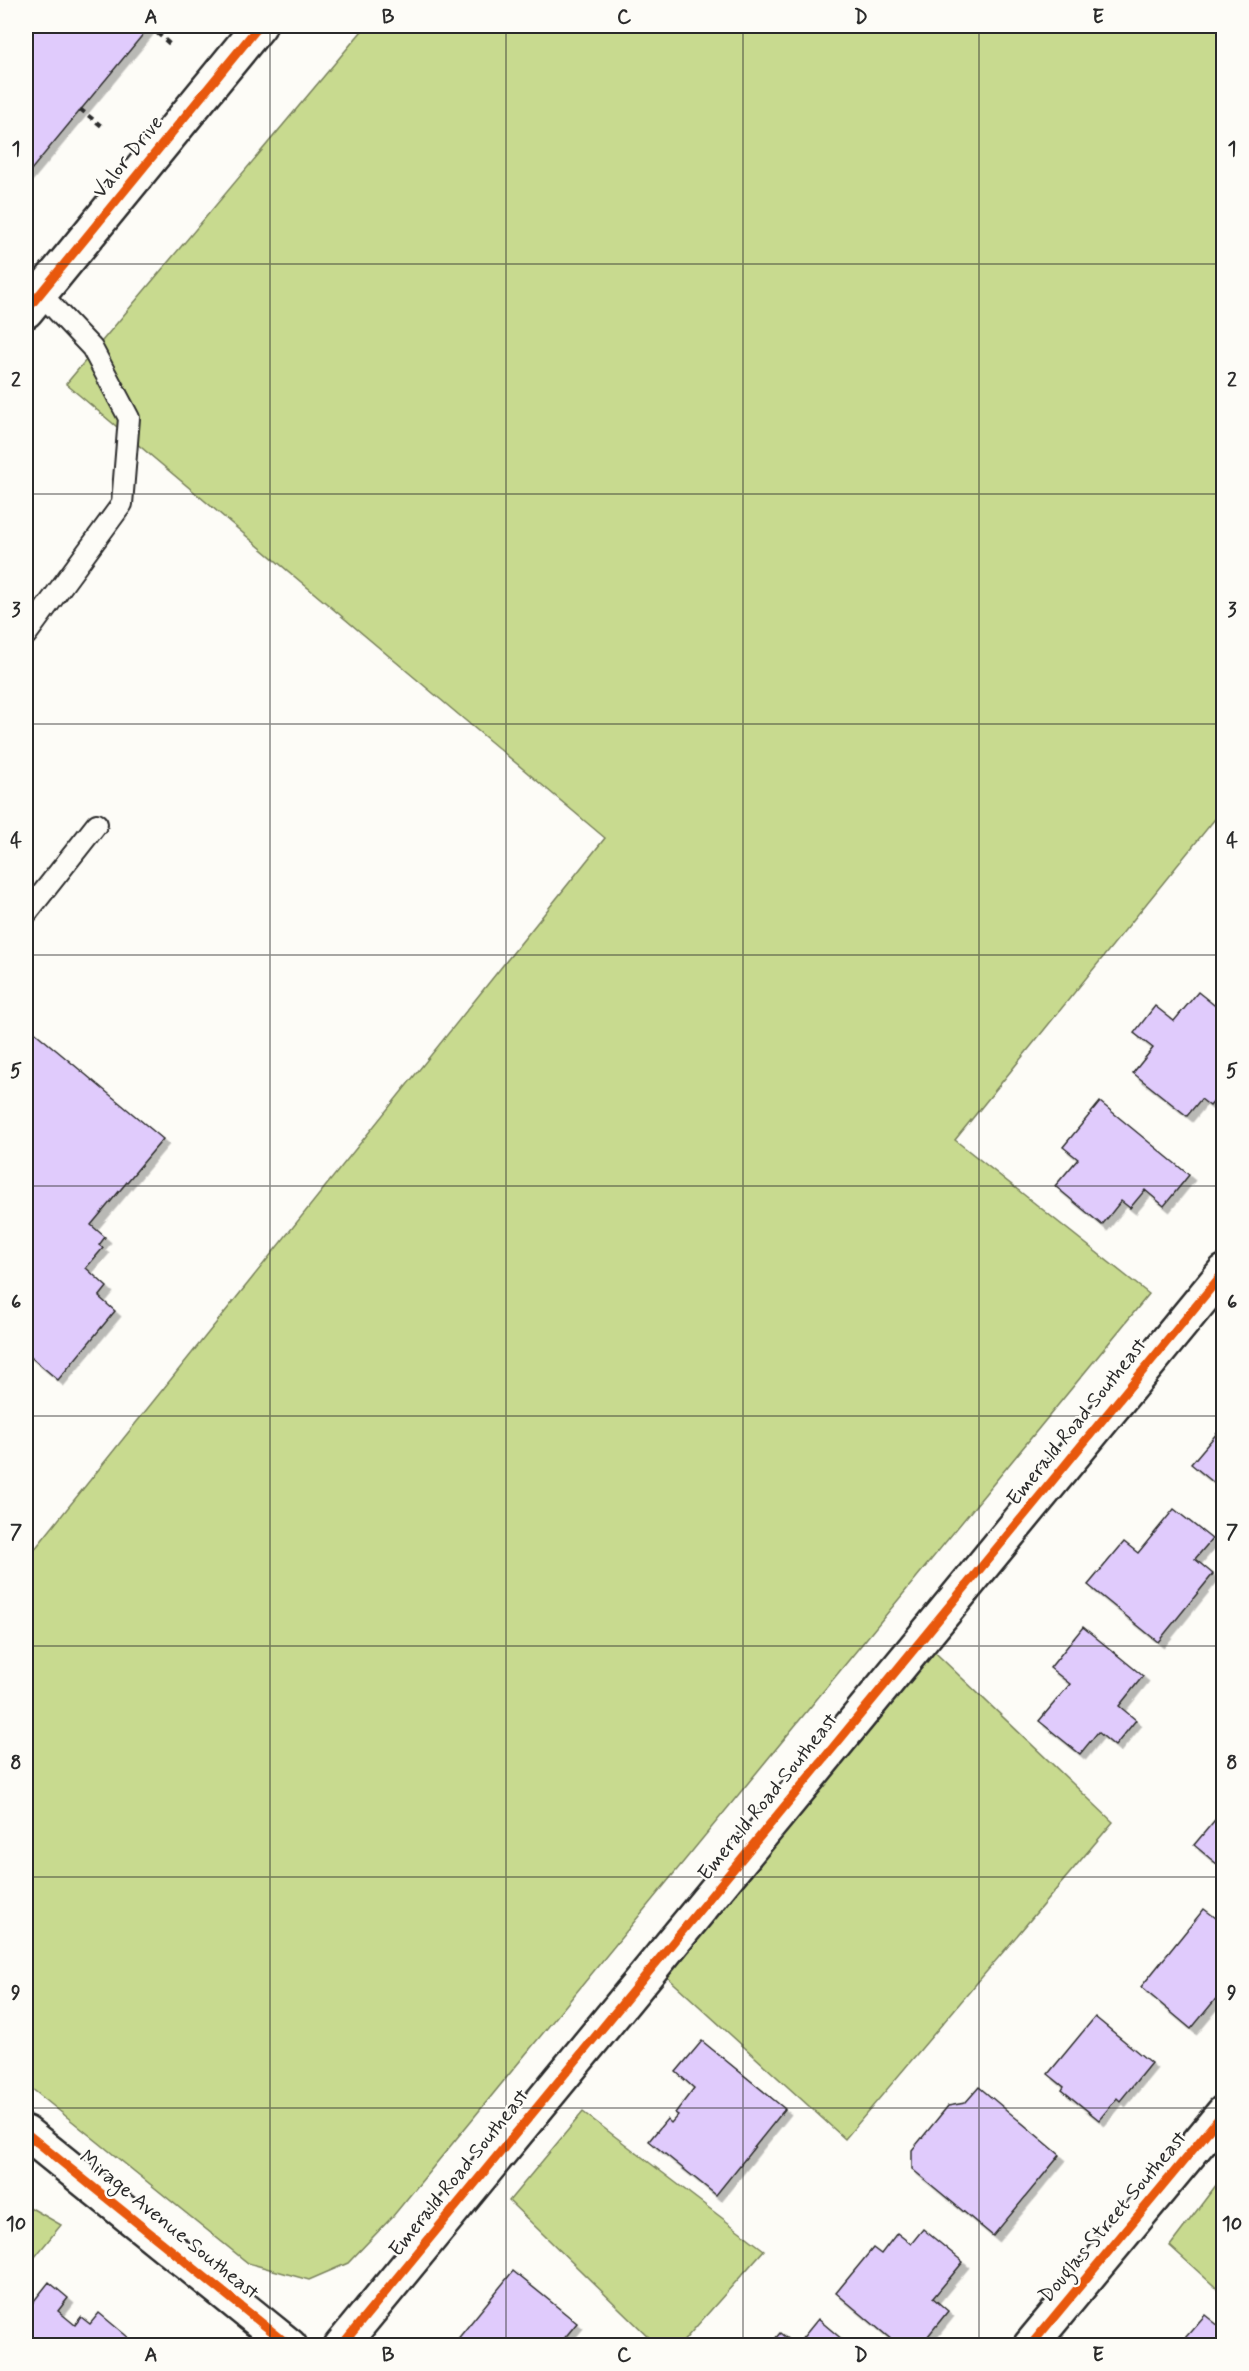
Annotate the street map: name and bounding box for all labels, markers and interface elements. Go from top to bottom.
text: A [144,4,158,31]
text: B [382,4,395,31]
text: C [617,4,632,31]
text: D [854,4,868,31]
text: E [1092,4,1104,31]
street label: Valor Drive [86,110,170,204]
text: 1 [12,136,20,163]
text: 1 [1228,136,1236,163]
text: 2 [11,367,21,394]
text: 2 [1227,367,1237,394]
text: 3 [11,597,21,624]
text: 3 [1227,597,1237,624]
text: 4 [10,828,22,855]
text: 4 [1226,828,1238,855]
text: 5 [10,1058,22,1085]
text: 5 [1226,1058,1238,1085]
text: 6 [11,1289,21,1316]
text: 6 [1227,1289,1237,1316]
street label: Emerald Road Southeast [1001,1332,1154,1512]
text: 7 [10,1519,22,1546]
text: 7 [1226,1519,1238,1546]
street label: Emerald Road Southeast [692,1707,845,1887]
text: 8 [10,1750,22,1777]
text: 8 [1226,1750,1238,1777]
text: 9 [11,1980,21,2007]
text: 9 [1227,1980,1237,2007]
street label: Emerald Road Southeast [383,2083,536,2263]
street label: Douglas Street Southeast [1033,2125,1195,2310]
street label: Mirage Avenue Southeast [73,2144,265,2307]
text: 10 [6,2211,26,2238]
text: 10 [1222,2211,1242,2238]
text: A [144,2342,158,2369]
text: B [382,2342,395,2369]
text: C [617,2342,632,2369]
text: D [854,2342,868,2369]
text: E [1092,2342,1104,2369]

